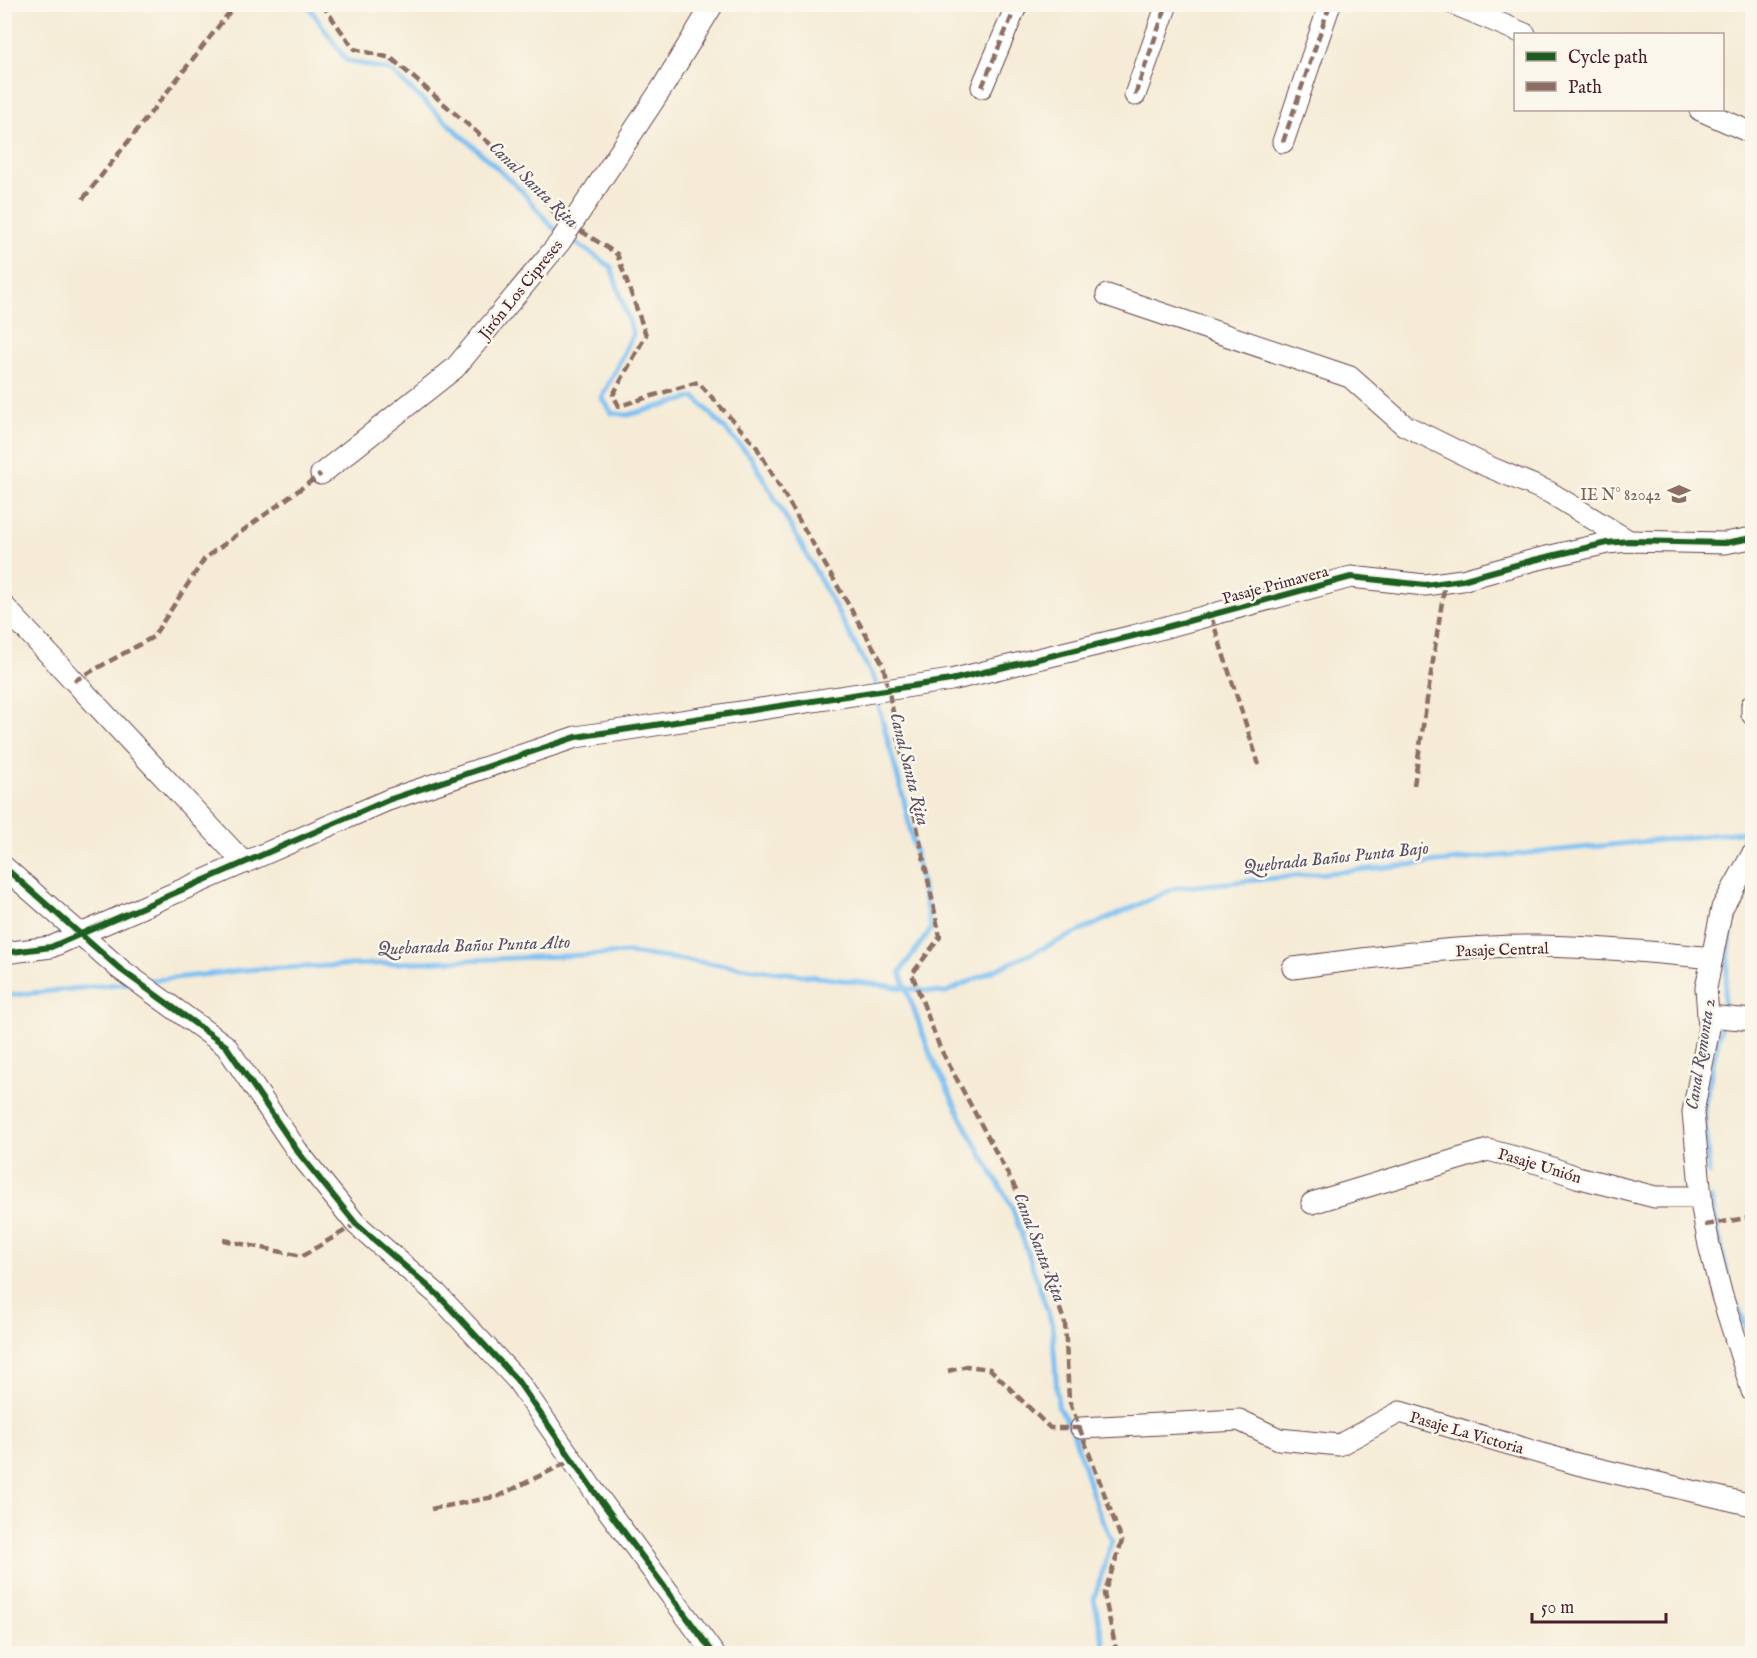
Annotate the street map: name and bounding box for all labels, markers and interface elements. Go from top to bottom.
legend [1514,33,1724,111]
text: Cycle path [1568,47,1648,70]
text: Path [1568,77,1602,100]
water label: Canal Santa Rita [483,137,583,234]
street label: Jirón Los Cipreses [474,236,568,346]
school or university icon: IE N° 82042 [1666,481,1692,507]
place label: IE N° 82042 [1580,486,1661,506]
street label: Pasaje Primavera [1220,562,1331,610]
water label: Canal Santa Rita [883,711,934,828]
water label: Quebrada Baños Punta Bajo [1242,837,1430,880]
water label: Quebarada Baños Punta Alto [377,932,571,961]
street label: Pasaje Central [1455,939,1550,963]
water label: Canal Remonta 2 [1681,997,1722,1112]
street label: Pasaje Unión [1495,1145,1584,1189]
water label: Canal Santa Rita [1007,1189,1070,1306]
street label: Pasaje La Victoria [1407,1408,1526,1460]
scale bar [1532,1586,1666,1624]
text: 50 m [1541,1597,1574,1620]

